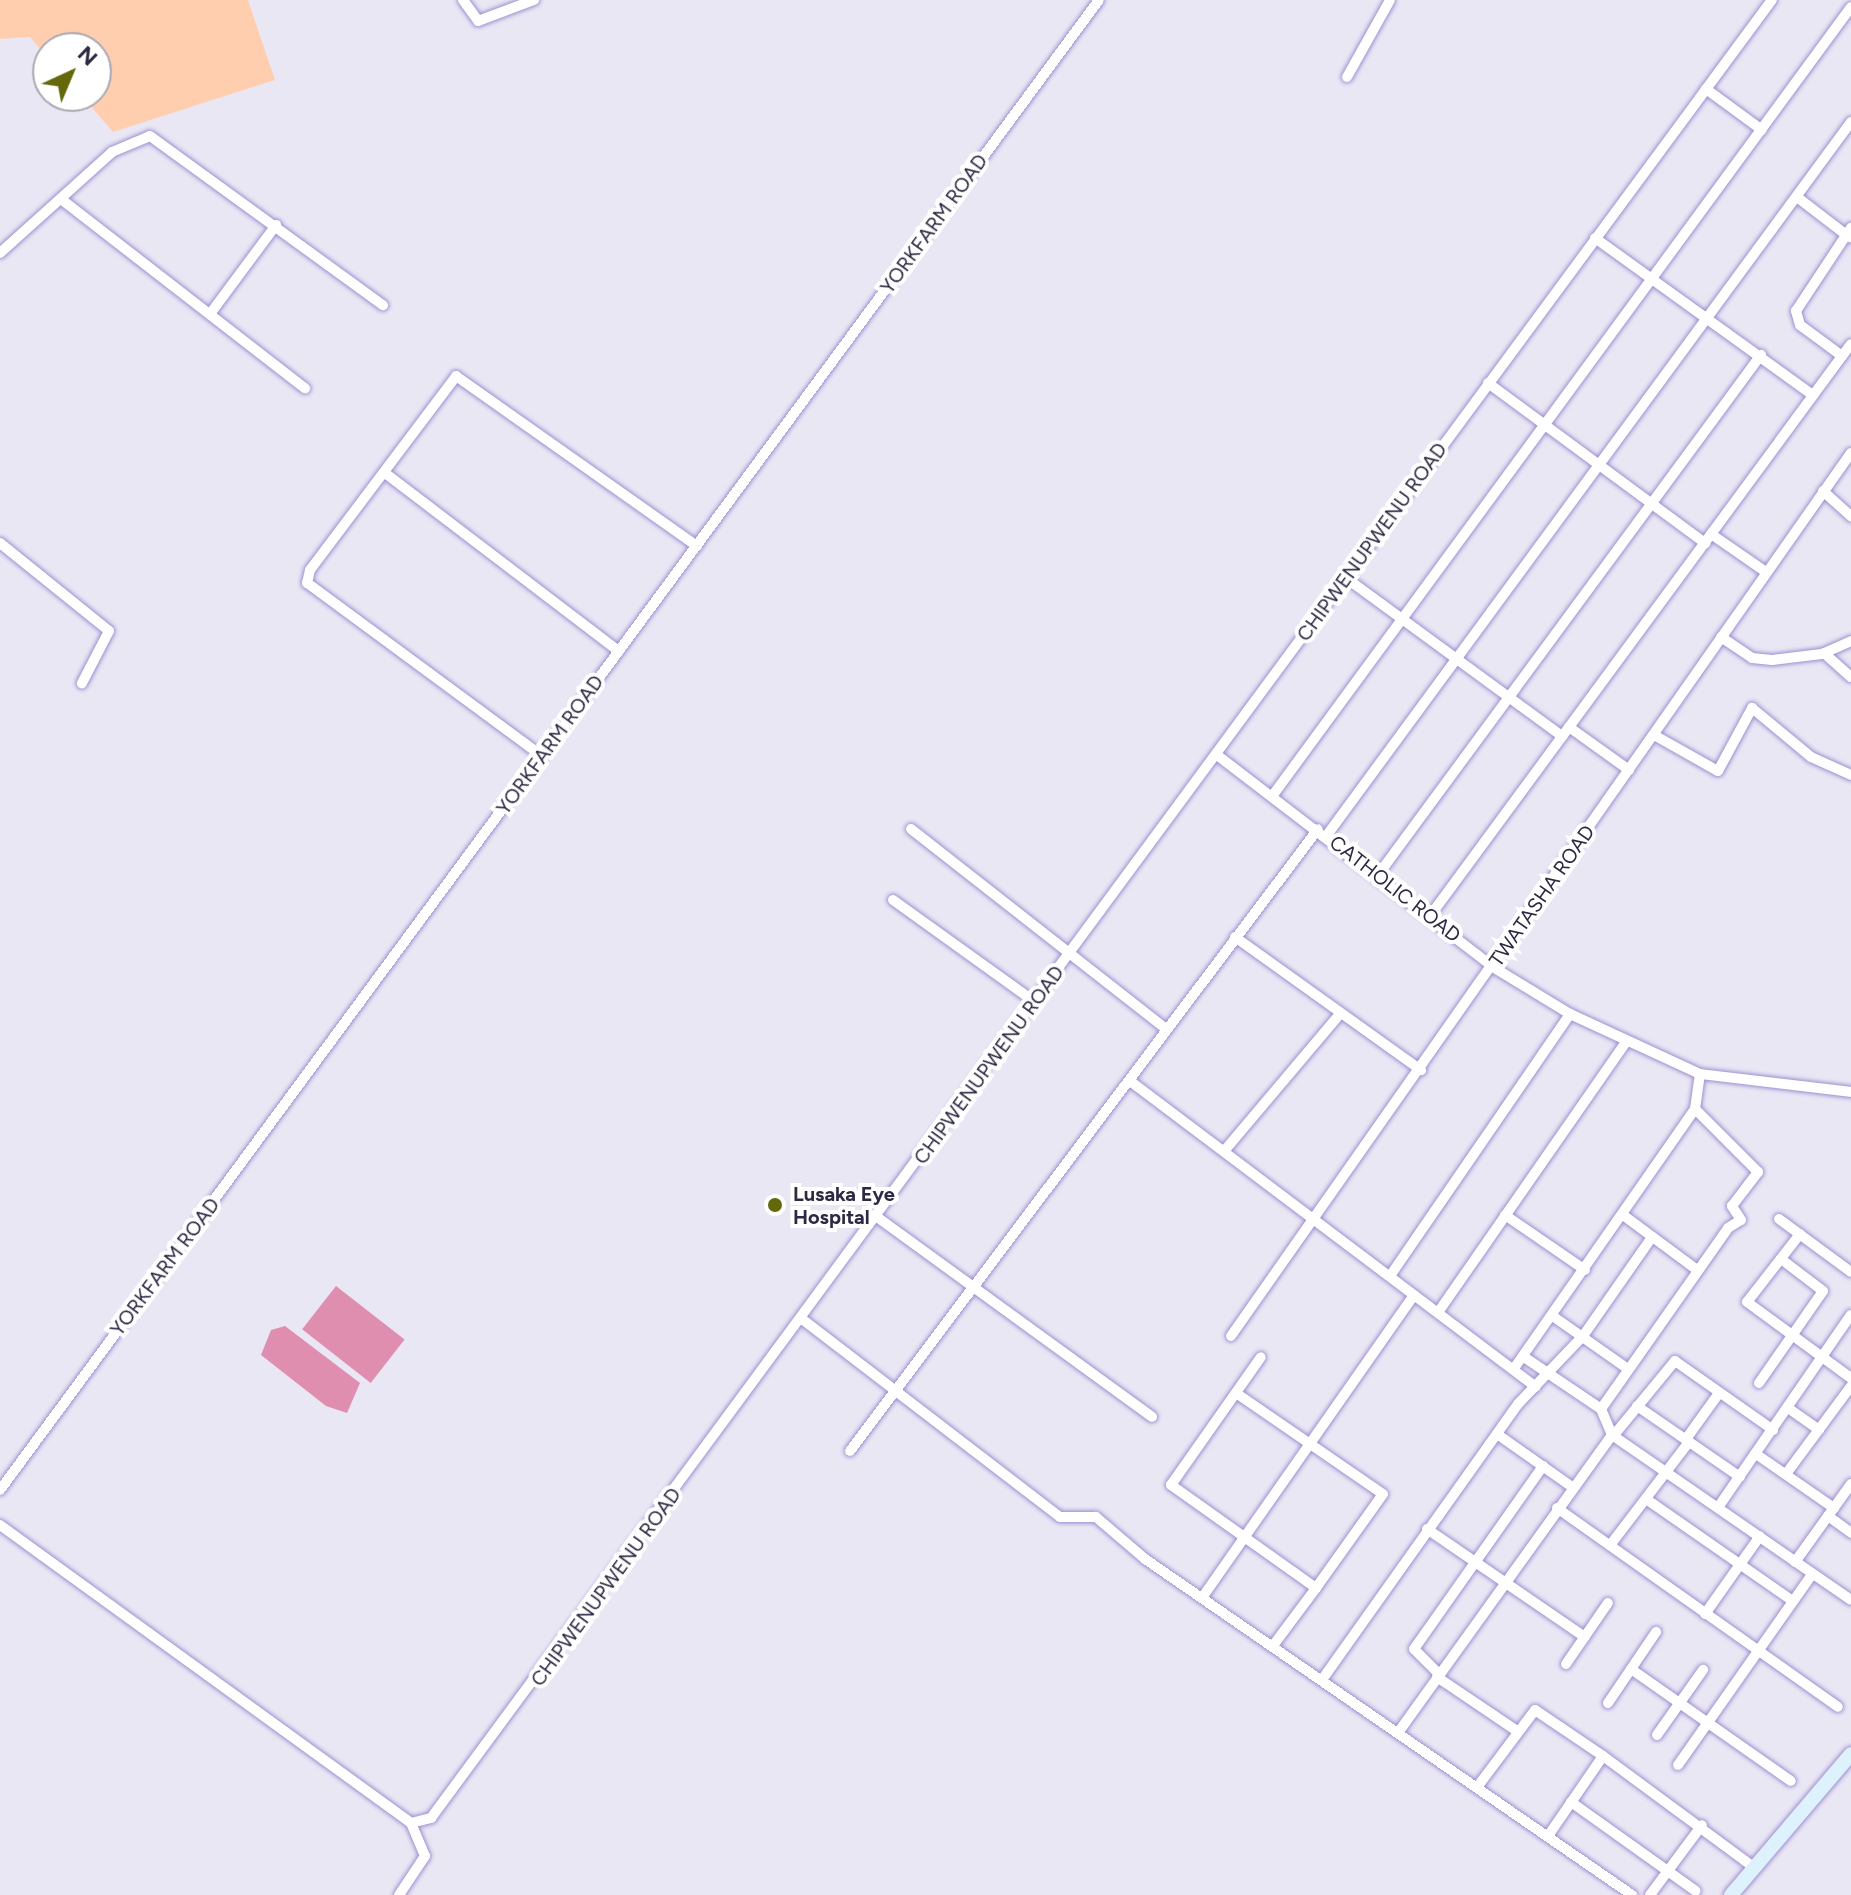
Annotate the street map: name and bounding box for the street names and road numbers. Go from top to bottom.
street label: YORKFARM ROAD [875,150,993,298]
street label: CHIPWENUPWENU ROAD [1292,438,1452,646]
street label: YORKFARM ROAD [491,671,609,819]
street label: TWATASHA ROAD [1484,821,1600,971]
street label: CATHOLIC ROAD [1325,830,1465,948]
street label: CHIPWENUPWENU ROAD [909,961,1069,1169]
street label: YORKFARM ROAD [105,1193,225,1341]
street label: CHIPWENUPWENU ROAD [526,1483,686,1691]

